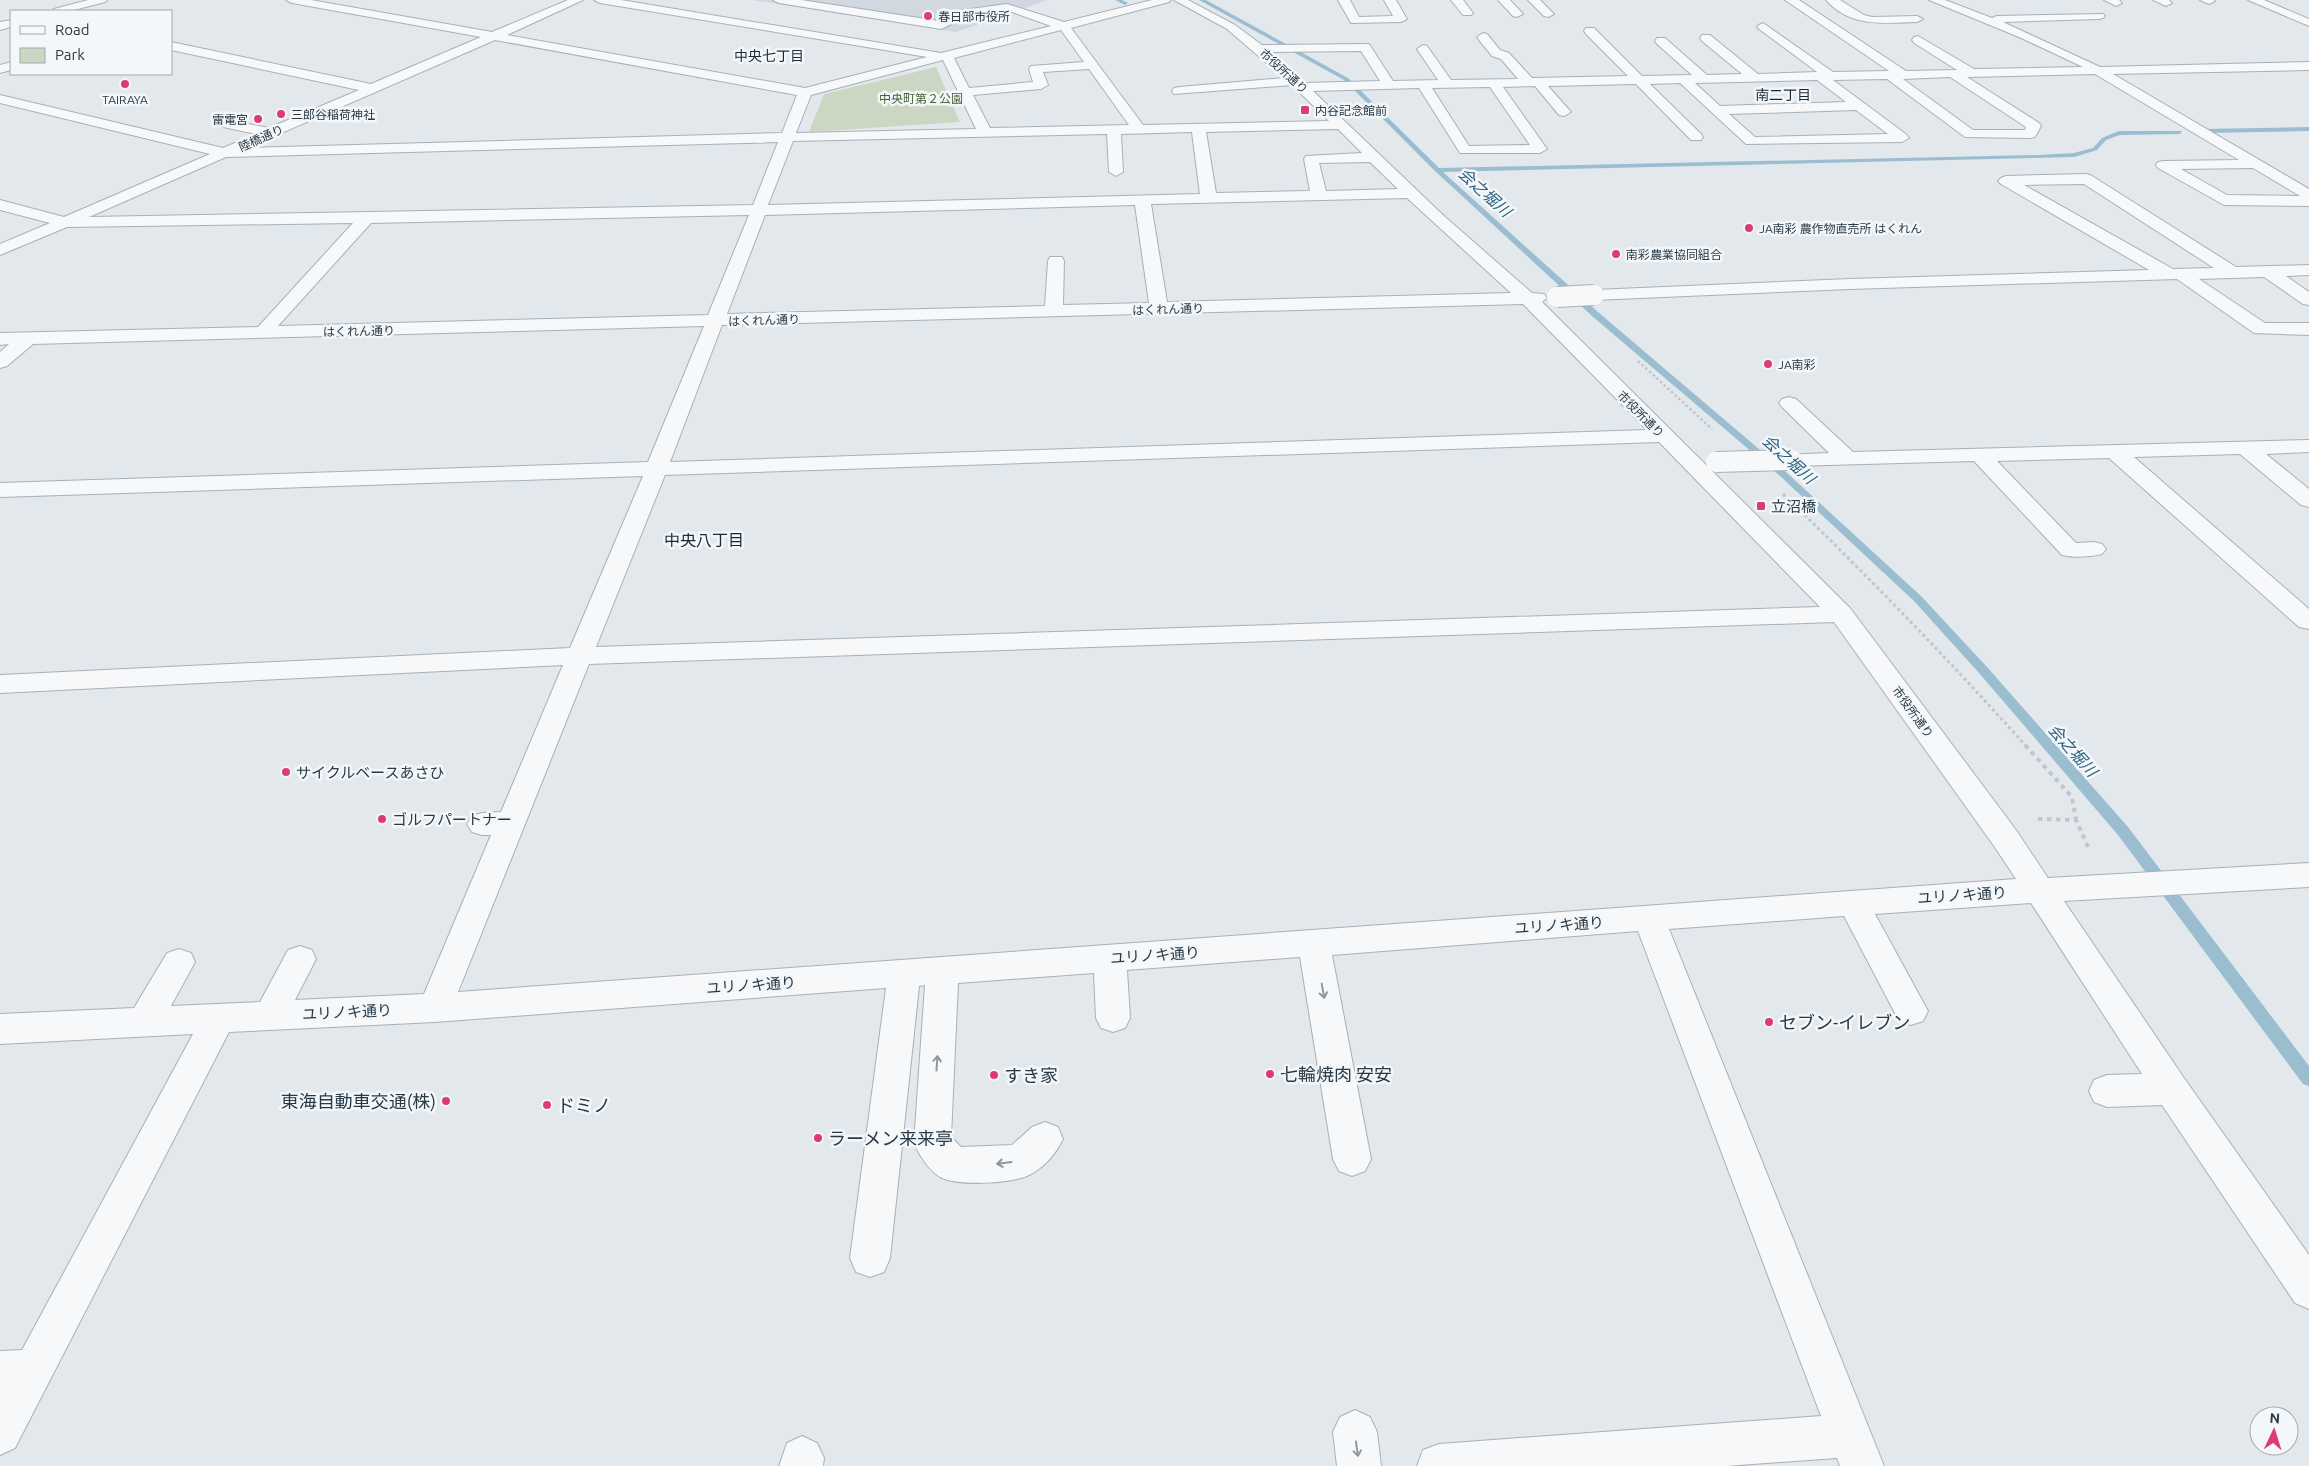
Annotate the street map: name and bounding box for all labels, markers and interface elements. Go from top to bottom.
legend [10,10,172,75]
marker: 春日部市役所 [922,10,934,22]
place label: 春日部市役所 [938,10,1010,23]
text: Road [55,21,90,38]
text: Park [55,46,85,63]
street label: 市役所通り [1257,46,1311,96]
district label: 中央七丁目 [734,48,804,64]
marker: TAIRAYA [119,78,131,90]
district label: 南二丁目 [1755,87,1811,103]
park label: 中央町第２公園 [879,92,963,105]
place label: TAIRAYA [102,93,148,106]
marker: 内谷記念館前 [1299,104,1311,116]
place label: 内谷記念館前 [1315,104,1387,117]
marker: 三郎谷稲荷神社 [275,108,287,120]
place label: 三郎谷稲荷神社 [291,108,375,121]
place label: 雷電宮 [212,113,248,126]
marker: 雷電宮 [252,113,264,125]
street label: 陸橋通り [236,122,286,154]
water label: 会之堀川 [1455,164,1516,221]
marker: JA南彩 農作物直売所 はくれん [1743,222,1755,234]
place label: JA南彩 農作物直売所 はくれん [1759,222,1922,235]
marker: 南彩農業協同組合 [1610,248,1622,260]
place label: 南彩農業協同組合 [1626,248,1722,261]
street label: はくれん通り [1132,301,1204,317]
street label: はくれん通り [728,312,800,328]
street label: はくれん通り [323,324,395,338]
marker: JA南彩 [1762,358,1774,370]
place label: JA南彩 [1778,358,1816,371]
street label: 市役所通り [1615,388,1667,440]
water label: 会之堀川 [1759,431,1820,488]
place label: 立沼橋 [1771,498,1816,515]
marker: 立沼橋 [1755,500,1767,512]
district label: 中央八丁目 [664,531,744,549]
street label: 市役所通り [1890,684,1936,740]
water label: 会之堀川 [2045,720,2102,781]
place label: サイクルベースあさひ [296,764,445,781]
marker: サイクルベースあさひ [280,766,292,778]
place label: ゴルフパートナー [392,811,512,828]
marker: ゴルフパートナー [376,813,388,825]
street label: ユリノキ通り [1917,883,2007,907]
street label: ユリノキ通り [1514,913,1604,937]
street label: ユリノキ通り [1110,943,1200,967]
street label: ユリノキ通り [706,973,796,997]
one-way arrow [1318,982,1328,998]
street label: ユリノキ通り [302,1001,392,1023]
place label: セブン-イレブン [1779,1012,1910,1032]
marker: セブン-イレブン [1763,1016,1775,1028]
one-way arrow [932,1055,941,1071]
place label: 七輪焼肉 安安 [1280,1064,1392,1084]
place label: すき家 [1004,1065,1058,1085]
marker: 七輪焼肉 安安 [1264,1068,1276,1080]
marker: すき家 [988,1069,1000,1081]
place label: 東海自動車交通(株) [281,1091,436,1112]
marker: 東海自動車交通(株) [440,1095,452,1107]
place label: ドミノ [557,1095,611,1115]
marker: ドミノ [541,1099,553,1111]
place label: ラーメン来来亭 [828,1128,953,1148]
marker: ラーメン来来亭 [812,1132,824,1144]
one-way arrow [997,1158,1013,1168]
north arrow [2249,1406,2299,1456]
text: N [2269,1410,2281,1426]
one-way arrow [1352,1441,1362,1457]

